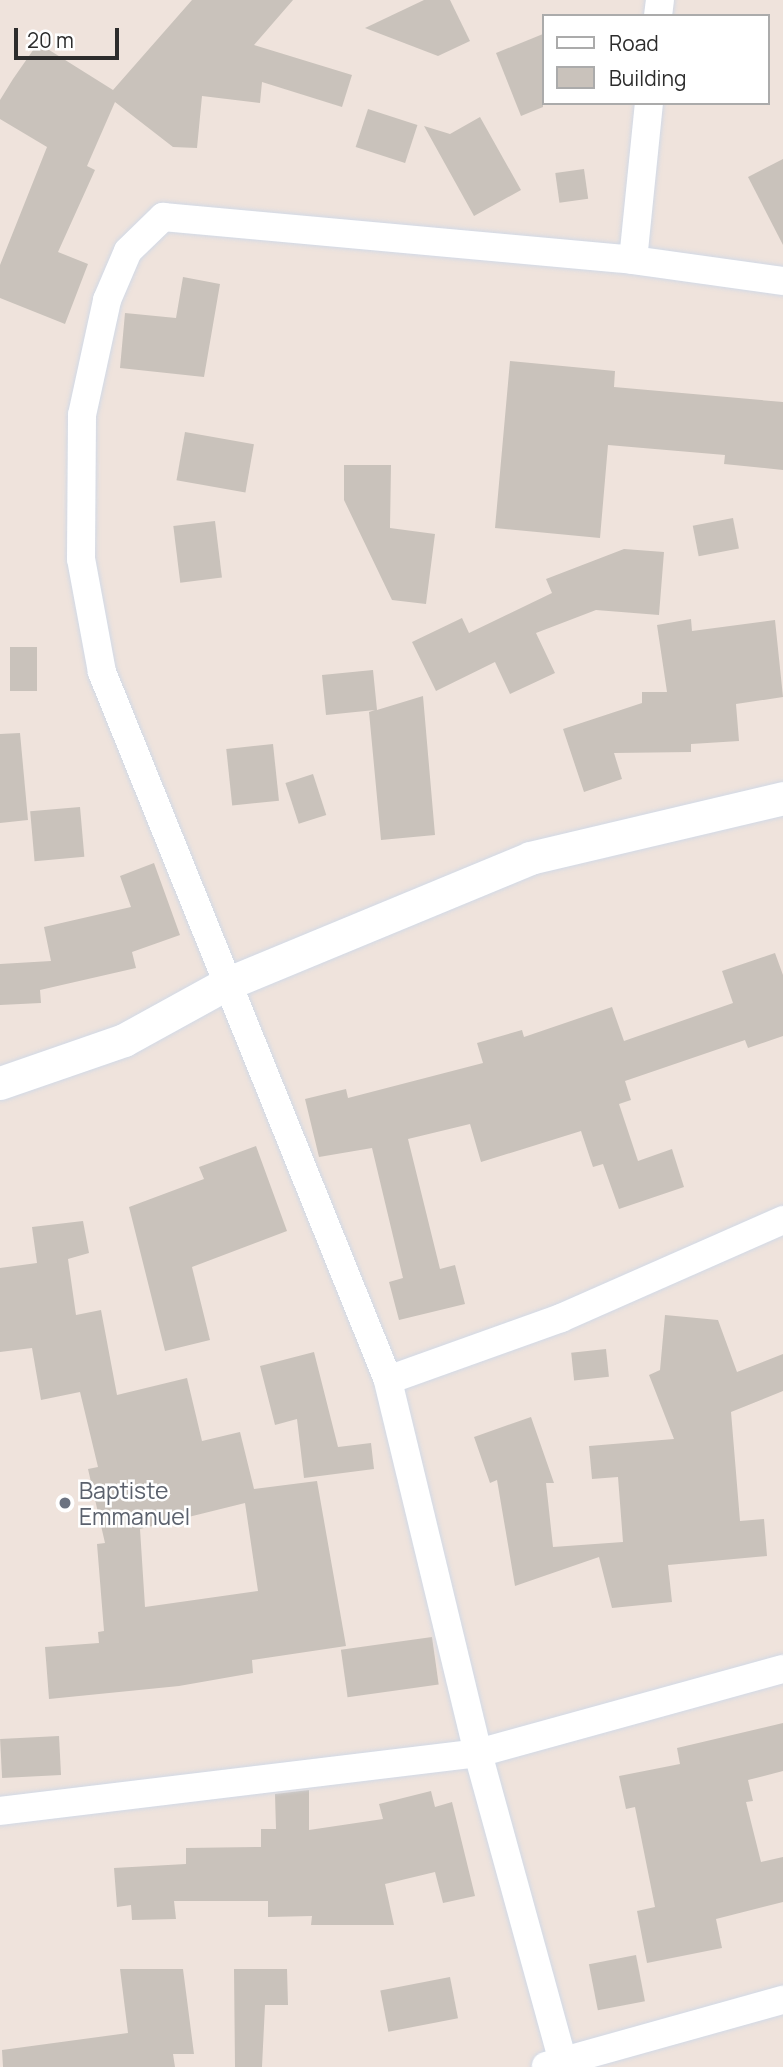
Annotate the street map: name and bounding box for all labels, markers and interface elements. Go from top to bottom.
scale bar [18,14,122,58]
legend [542,14,769,105]
text: 20 m [27,26,74,54]
text: Road [609,29,659,57]
text: Building [609,64,686,92]
place label: Baptiste Emmanuel [79,1476,190,1530]
marker: Baptiste Emmanuel [57,1495,73,1511]

